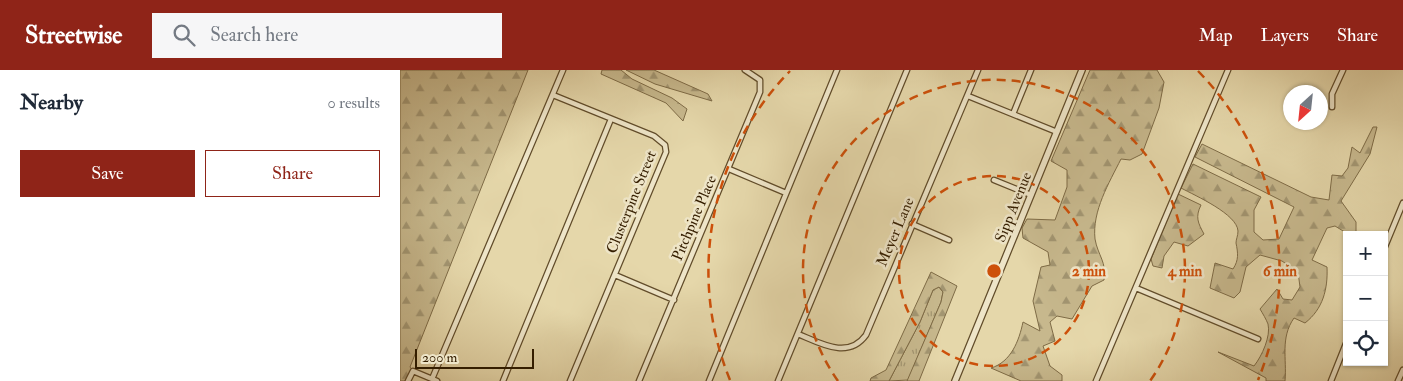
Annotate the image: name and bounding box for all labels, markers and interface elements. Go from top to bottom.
search box [152,13,502,58]
text: Streetwise [25,20,122,51]
icon: search [170,21,198,49]
text: Search here [210,23,298,47]
text: Map [1199,24,1233,47]
text: Layers [1261,24,1309,47]
text: Share [1337,24,1378,47]
north arrow [1283,85,1328,130]
text: Nearby [20,89,83,116]
text: 0 results [327,93,380,113]
street label: Clusterpine Street [602,148,662,257]
button: Save [20,150,195,197]
button: Share [205,150,380,197]
street label: Sipp Avenue [991,169,1037,245]
street label: Pitchpine Place [668,173,722,264]
street label: Meyer Lane [872,195,918,270]
map controls [1343,231,1388,366]
button: + [1343,231,1388,276]
centre of rings [985,262,1003,280]
text: 2 min [1072,262,1106,281]
text: 4 min [1167,262,1203,281]
text: 6 min [1263,262,1297,281]
button: − [1343,276,1388,321]
button: locate [1343,321,1388,366]
scale bar [415,346,534,369]
text: 200 m [422,349,457,366]

